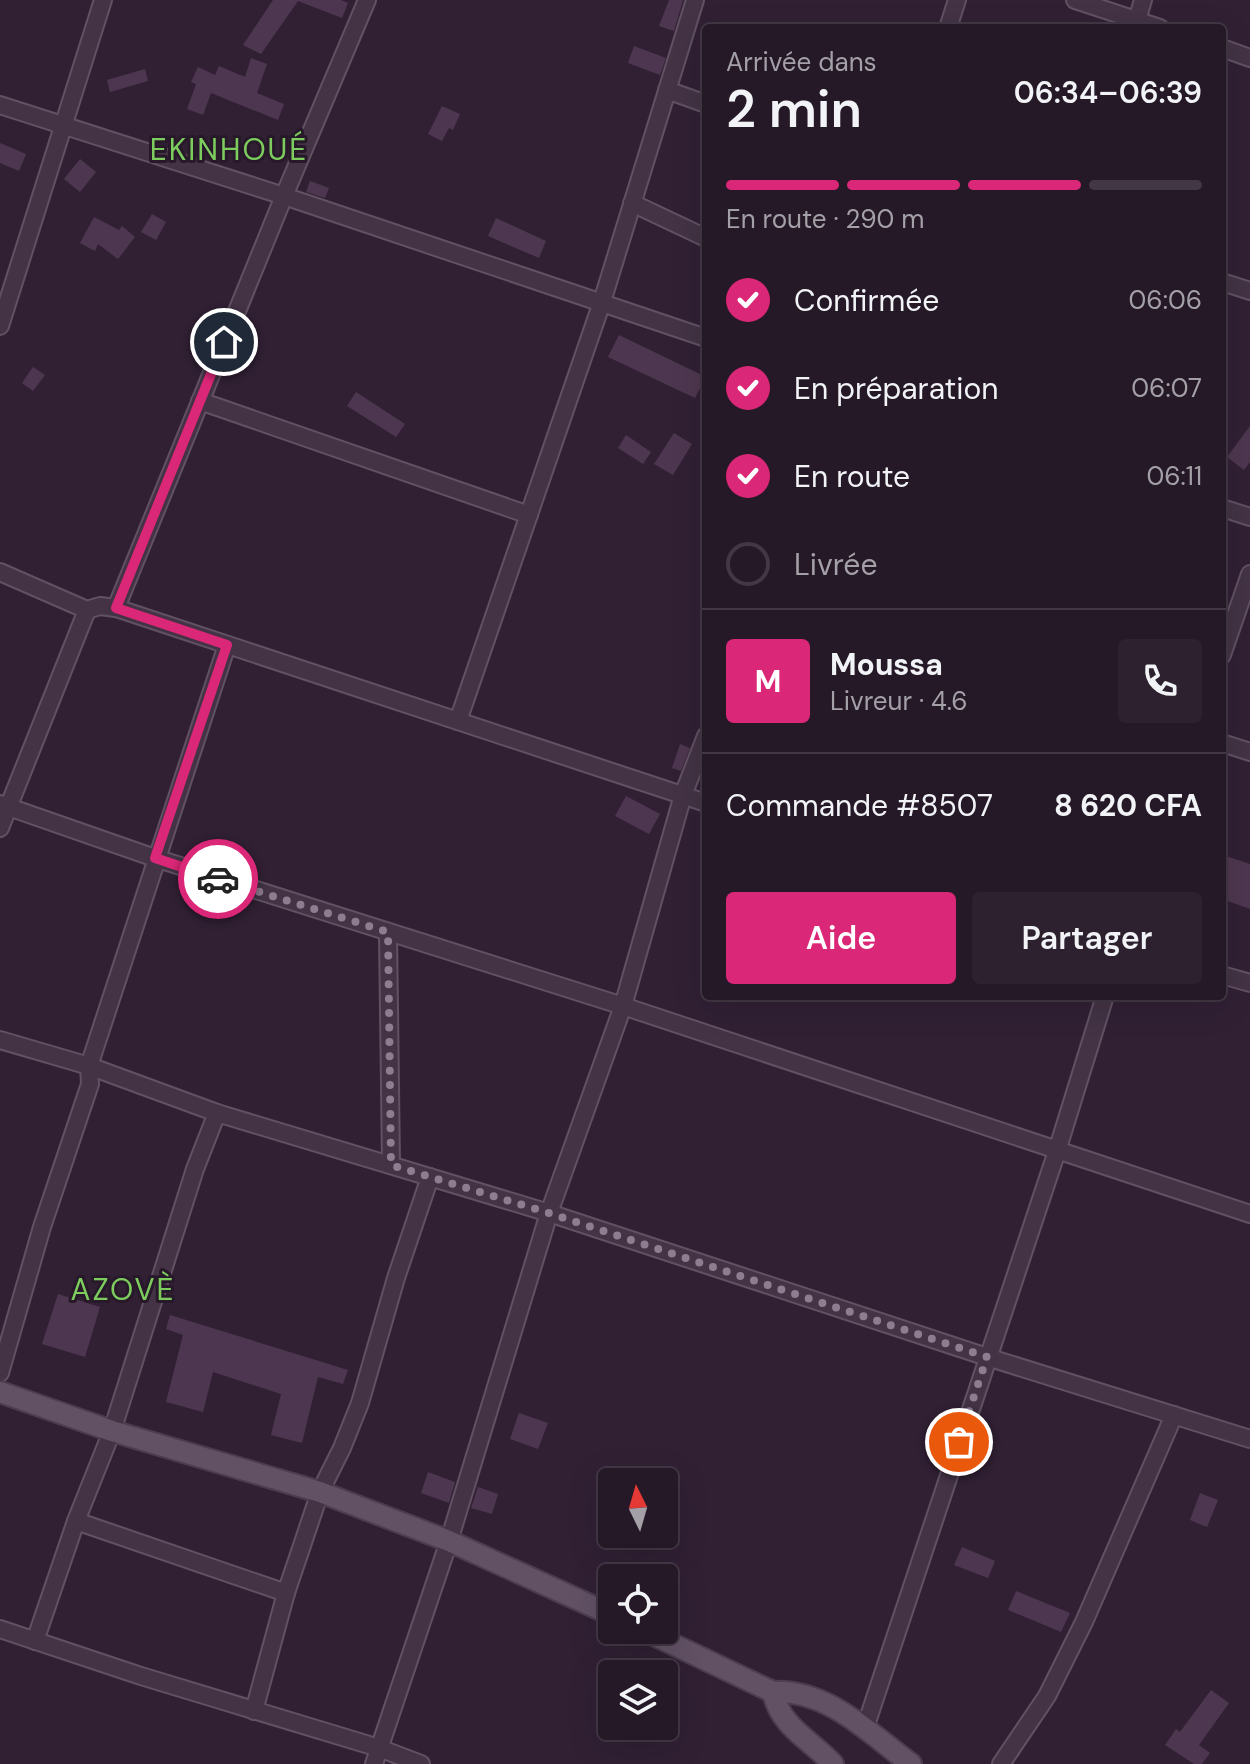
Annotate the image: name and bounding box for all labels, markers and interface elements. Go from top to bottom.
text: Arrivée dans [726,45,877,79]
text: 06:34–06:39 [1014,73,1202,112]
text: 2 min [726,75,862,143]
district label: EKINHOUÉ [150,130,308,169]
text: En route · 290 m [726,202,924,236]
icon: check [726,278,770,322]
text: Confirmée [794,281,939,320]
text: 06:06 [1129,283,1202,317]
pin [190,308,258,376]
icon: home [202,320,246,364]
icon: check [726,366,770,410]
text: En préparation [794,369,999,408]
text: 06:07 [1131,371,1202,405]
icon: check [726,454,770,498]
text: En route [794,457,910,496]
text: 06:11 [1146,459,1202,493]
text: Livrée [794,545,877,584]
button: phone [1118,639,1202,723]
text: Moussa [830,645,943,684]
text: M [755,662,781,701]
text: Livreur · 4.6 [830,684,968,718]
text: Commande #8507 [726,786,993,825]
text: 8 620 CFA [1054,786,1202,825]
courier [178,839,258,919]
icon: car [196,857,240,901]
button: Aide [726,892,956,984]
button: Partager [972,892,1202,984]
district label: AZOVÈ [71,1270,175,1309]
pin [925,1408,993,1476]
icon: bag [937,1420,981,1464]
north arrow [598,1468,678,1548]
map controls [598,1468,678,1740]
button: locate [598,1564,678,1644]
button: layers [598,1660,678,1740]

